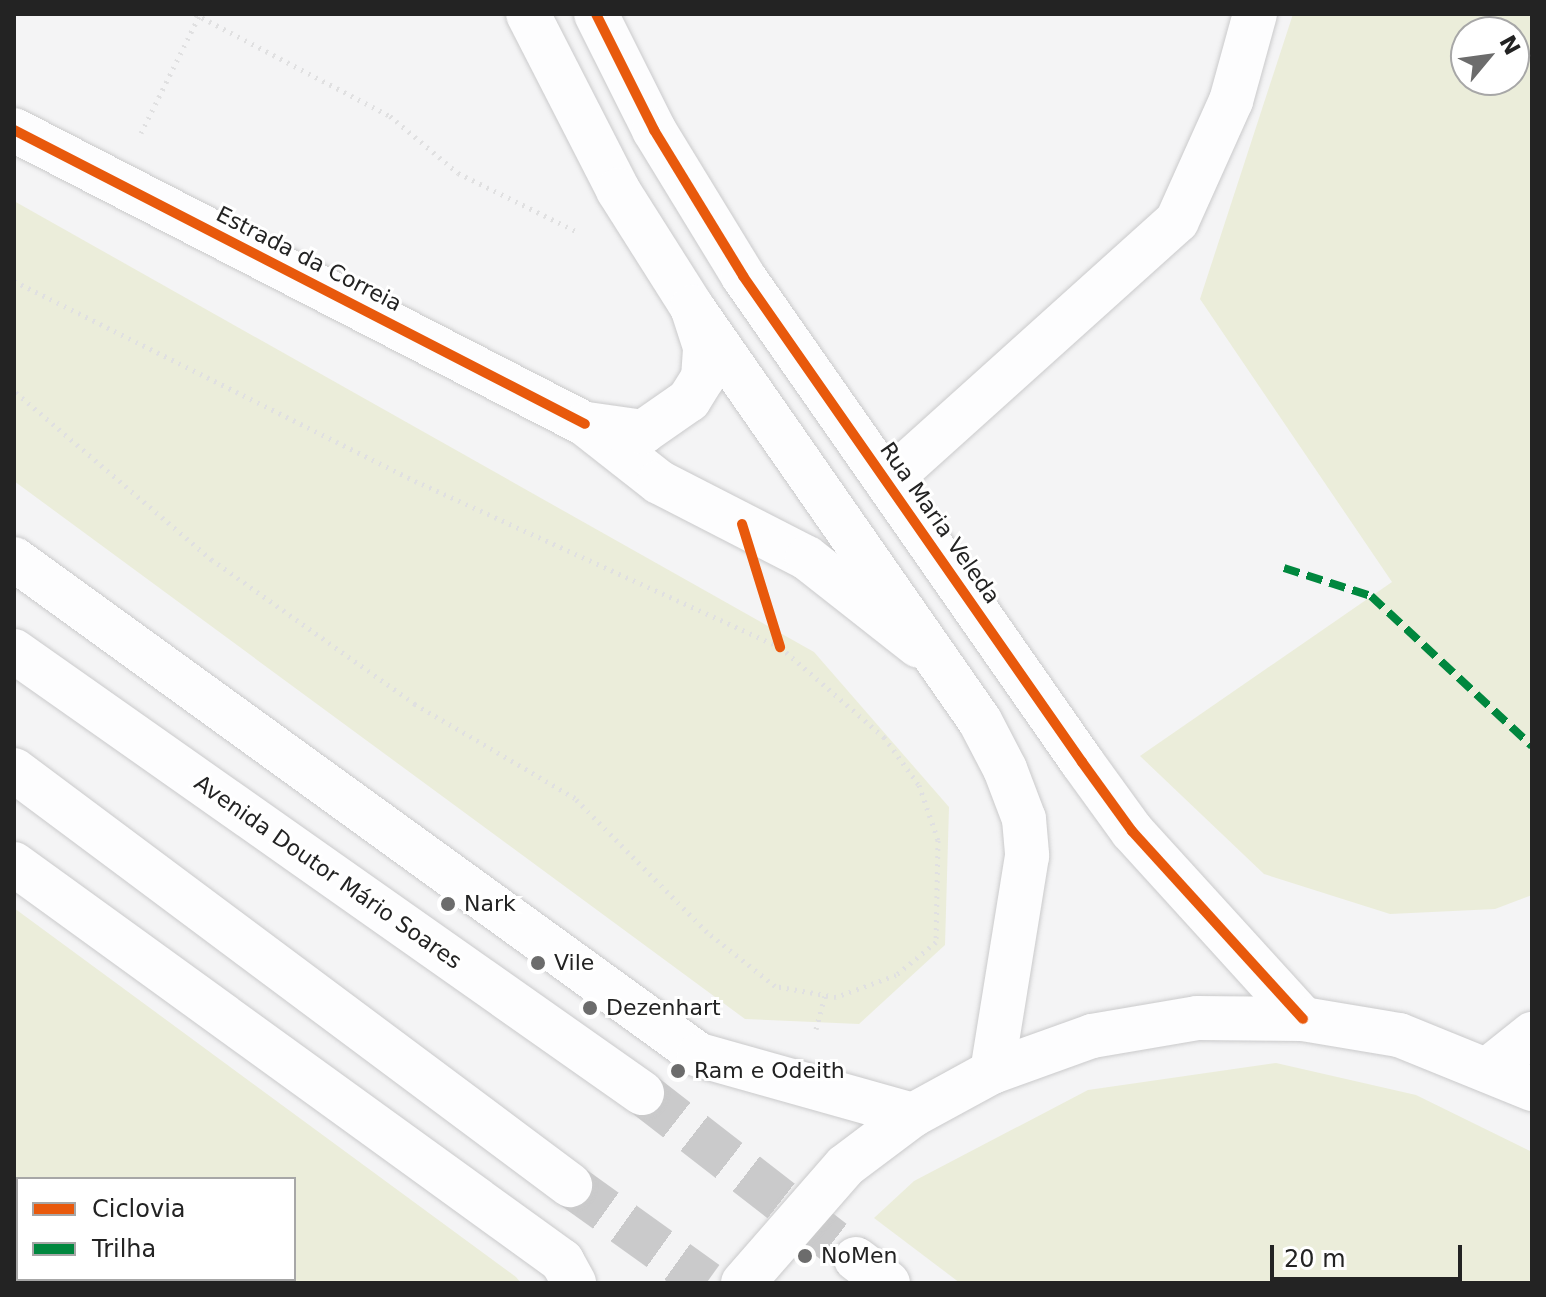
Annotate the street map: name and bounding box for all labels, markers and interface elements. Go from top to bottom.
north arrow [1450,16,1530,96]
text: N [1494,31,1525,59]
street label: Estrada da Correia [212,201,406,317]
street label: Rua Maria Veleda [874,437,1006,609]
street label: Avenida Doutor Mário Soares [189,769,467,975]
place label: Nark [464,891,516,917]
marker: Nark [439,895,457,913]
place label: Vile [554,950,594,976]
marker: Vile [529,954,547,972]
place label: Dezenhart [606,995,721,1021]
marker: Dezenhart [581,999,599,1017]
place label: Ram e Odeith [694,1058,845,1084]
marker: Ram e Odeith [669,1062,687,1080]
legend [16,1177,296,1281]
text: Ciclovia [92,1195,186,1223]
scale bar [1274,1229,1466,1279]
text: Trilha [92,1235,156,1263]
place label: NoMen [821,1243,897,1269]
text: 20 m [1284,1245,1346,1273]
marker: NoMen [796,1247,814,1265]

